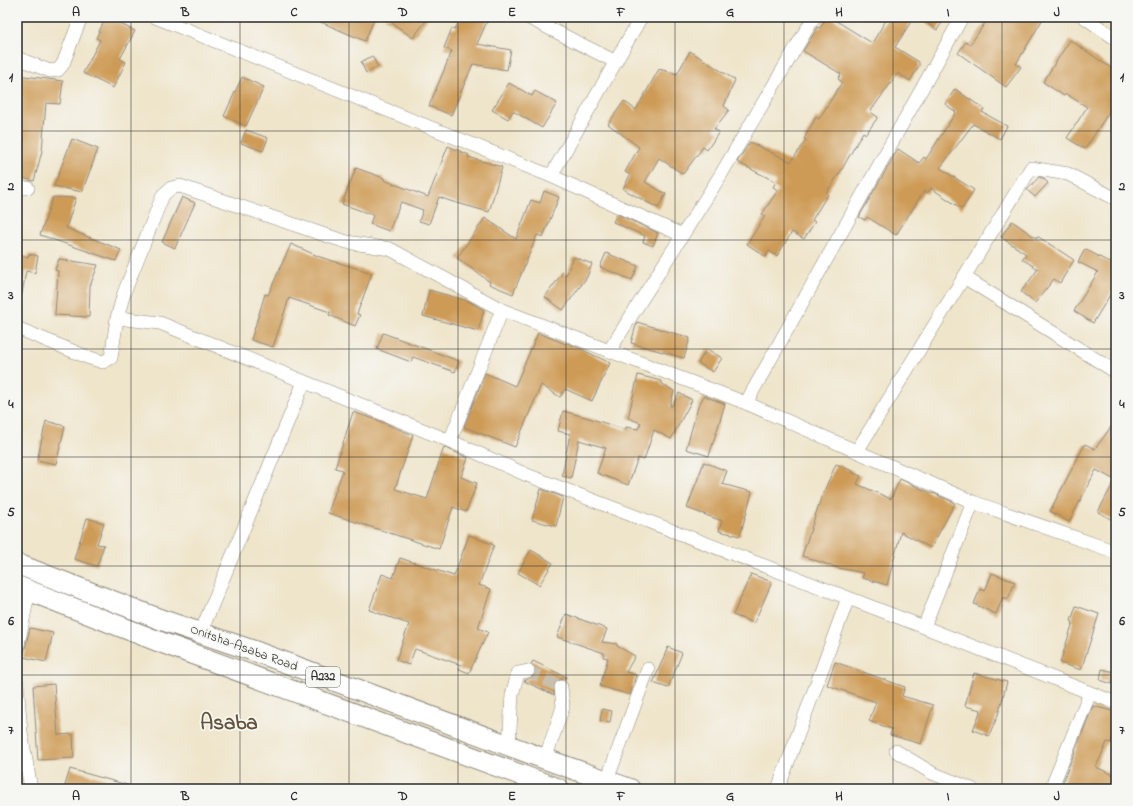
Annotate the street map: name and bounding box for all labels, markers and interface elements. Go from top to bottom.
text: A [72,3,80,22]
text: B [180,3,190,22]
text: C [290,3,298,22]
text: D [397,3,408,22]
text: E [508,3,516,22]
text: F [616,3,626,22]
text: G [726,3,734,22]
text: H [835,3,843,22]
text: I [946,3,950,22]
text: J [1054,3,1060,22]
text: 1 [9,68,14,87]
text: 1 [1120,68,1125,87]
text: 2 [7,177,15,196]
text: 2 [1118,177,1126,196]
text: 3 [7,286,14,305]
text: 3 [1118,286,1125,305]
text: 4 [7,395,14,414]
text: 4 [1118,395,1125,414]
text: 5 [7,503,15,522]
text: 5 [1118,503,1126,522]
text: 6 [7,612,14,631]
text: 6 [1118,612,1125,631]
street label: Onitsha-Asaba Road [187,620,301,677]
road number: A232 [306,667,340,687]
district label: Asaba [200,709,258,739]
text: 7 [8,721,14,740]
text: 7 [1119,721,1125,740]
text: A [72,787,80,806]
text: B [180,787,190,806]
text: C [290,787,298,806]
text: D [397,787,408,806]
text: E [508,787,516,806]
text: F [616,787,626,806]
text: G [726,787,734,806]
text: H [835,787,843,806]
text: I [946,787,950,806]
text: J [1054,787,1060,806]

